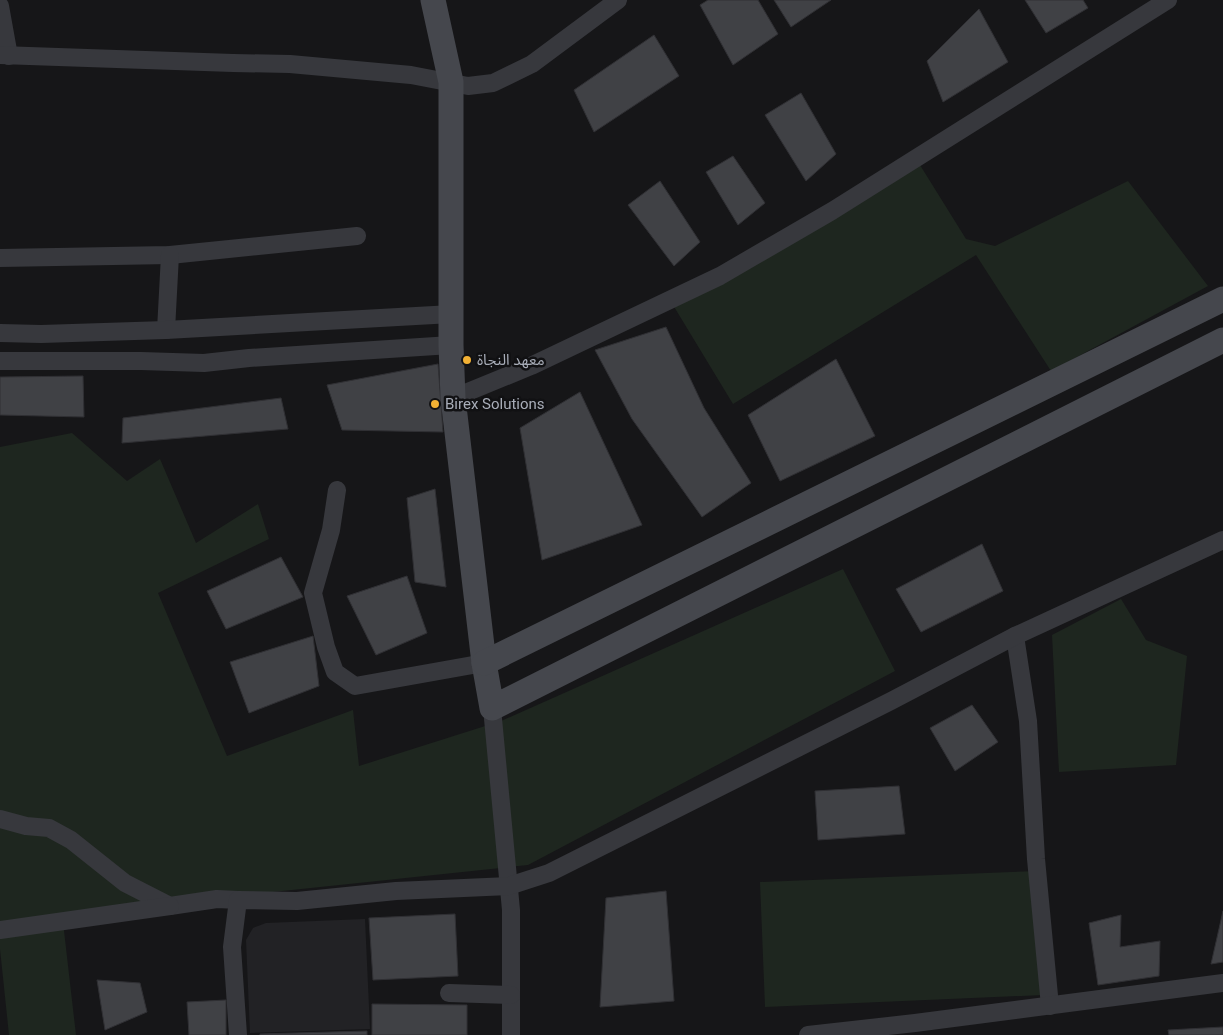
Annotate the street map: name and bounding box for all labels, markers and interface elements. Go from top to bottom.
place label: معهد النجاة [477,351,545,369]
marker: معهد النجاة [461,354,473,366]
place label: Birex Solutions [445,395,545,413]
marker: Birex Solutions [429,398,441,410]

